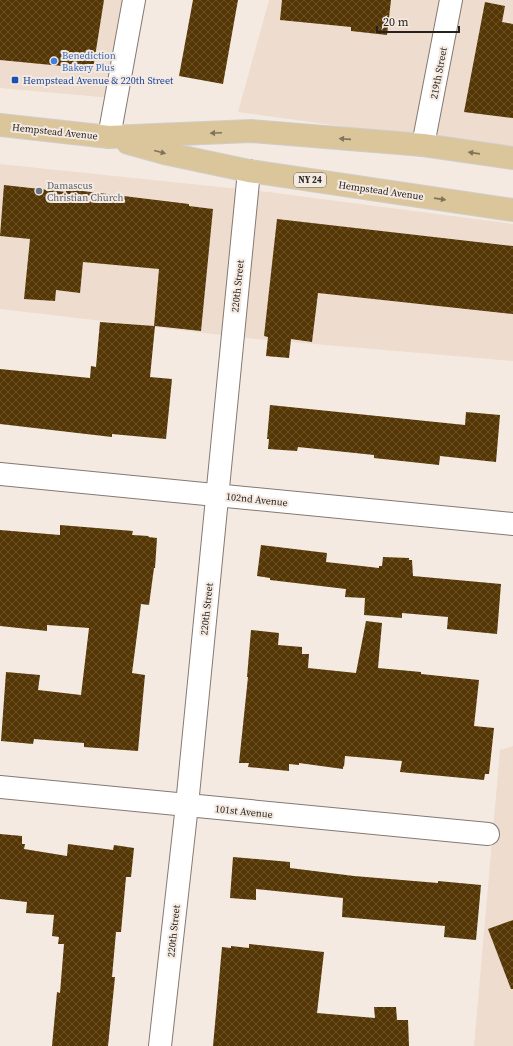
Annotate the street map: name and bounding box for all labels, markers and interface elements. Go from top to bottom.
scale bar [377,8,459,34]
text: 20 m [383,14,409,30]
street label: 219th Street [427,45,450,100]
place label: Benediction Bakery Plus [62,49,116,74]
marker: Benediction Bakery Plus [49,56,59,66]
place label: Hempstead Avenue & 220th Street [23,74,174,87]
marker: Hempstead Avenue & 220th Street [10,75,20,85]
street label: Hempstead Avenue [12,121,98,142]
one-way arrow [209,130,222,136]
one-way arrow [339,135,351,142]
one-way arrow [154,149,167,155]
one-way arrow [468,150,481,156]
road number: NY 24 [294,173,326,187]
street label: Hempstead Avenue [337,178,424,203]
place label: Damascus Christian Church [47,179,124,204]
marker: Damascus Christian Church [34,186,44,196]
one-way arrow [434,196,446,202]
street label: 220th Street [228,259,247,313]
street label: 102nd Avenue [225,490,288,509]
street label: 220th Street [197,582,216,636]
street label: 101st Avenue [215,802,273,821]
street label: 220th Street [164,904,183,958]

